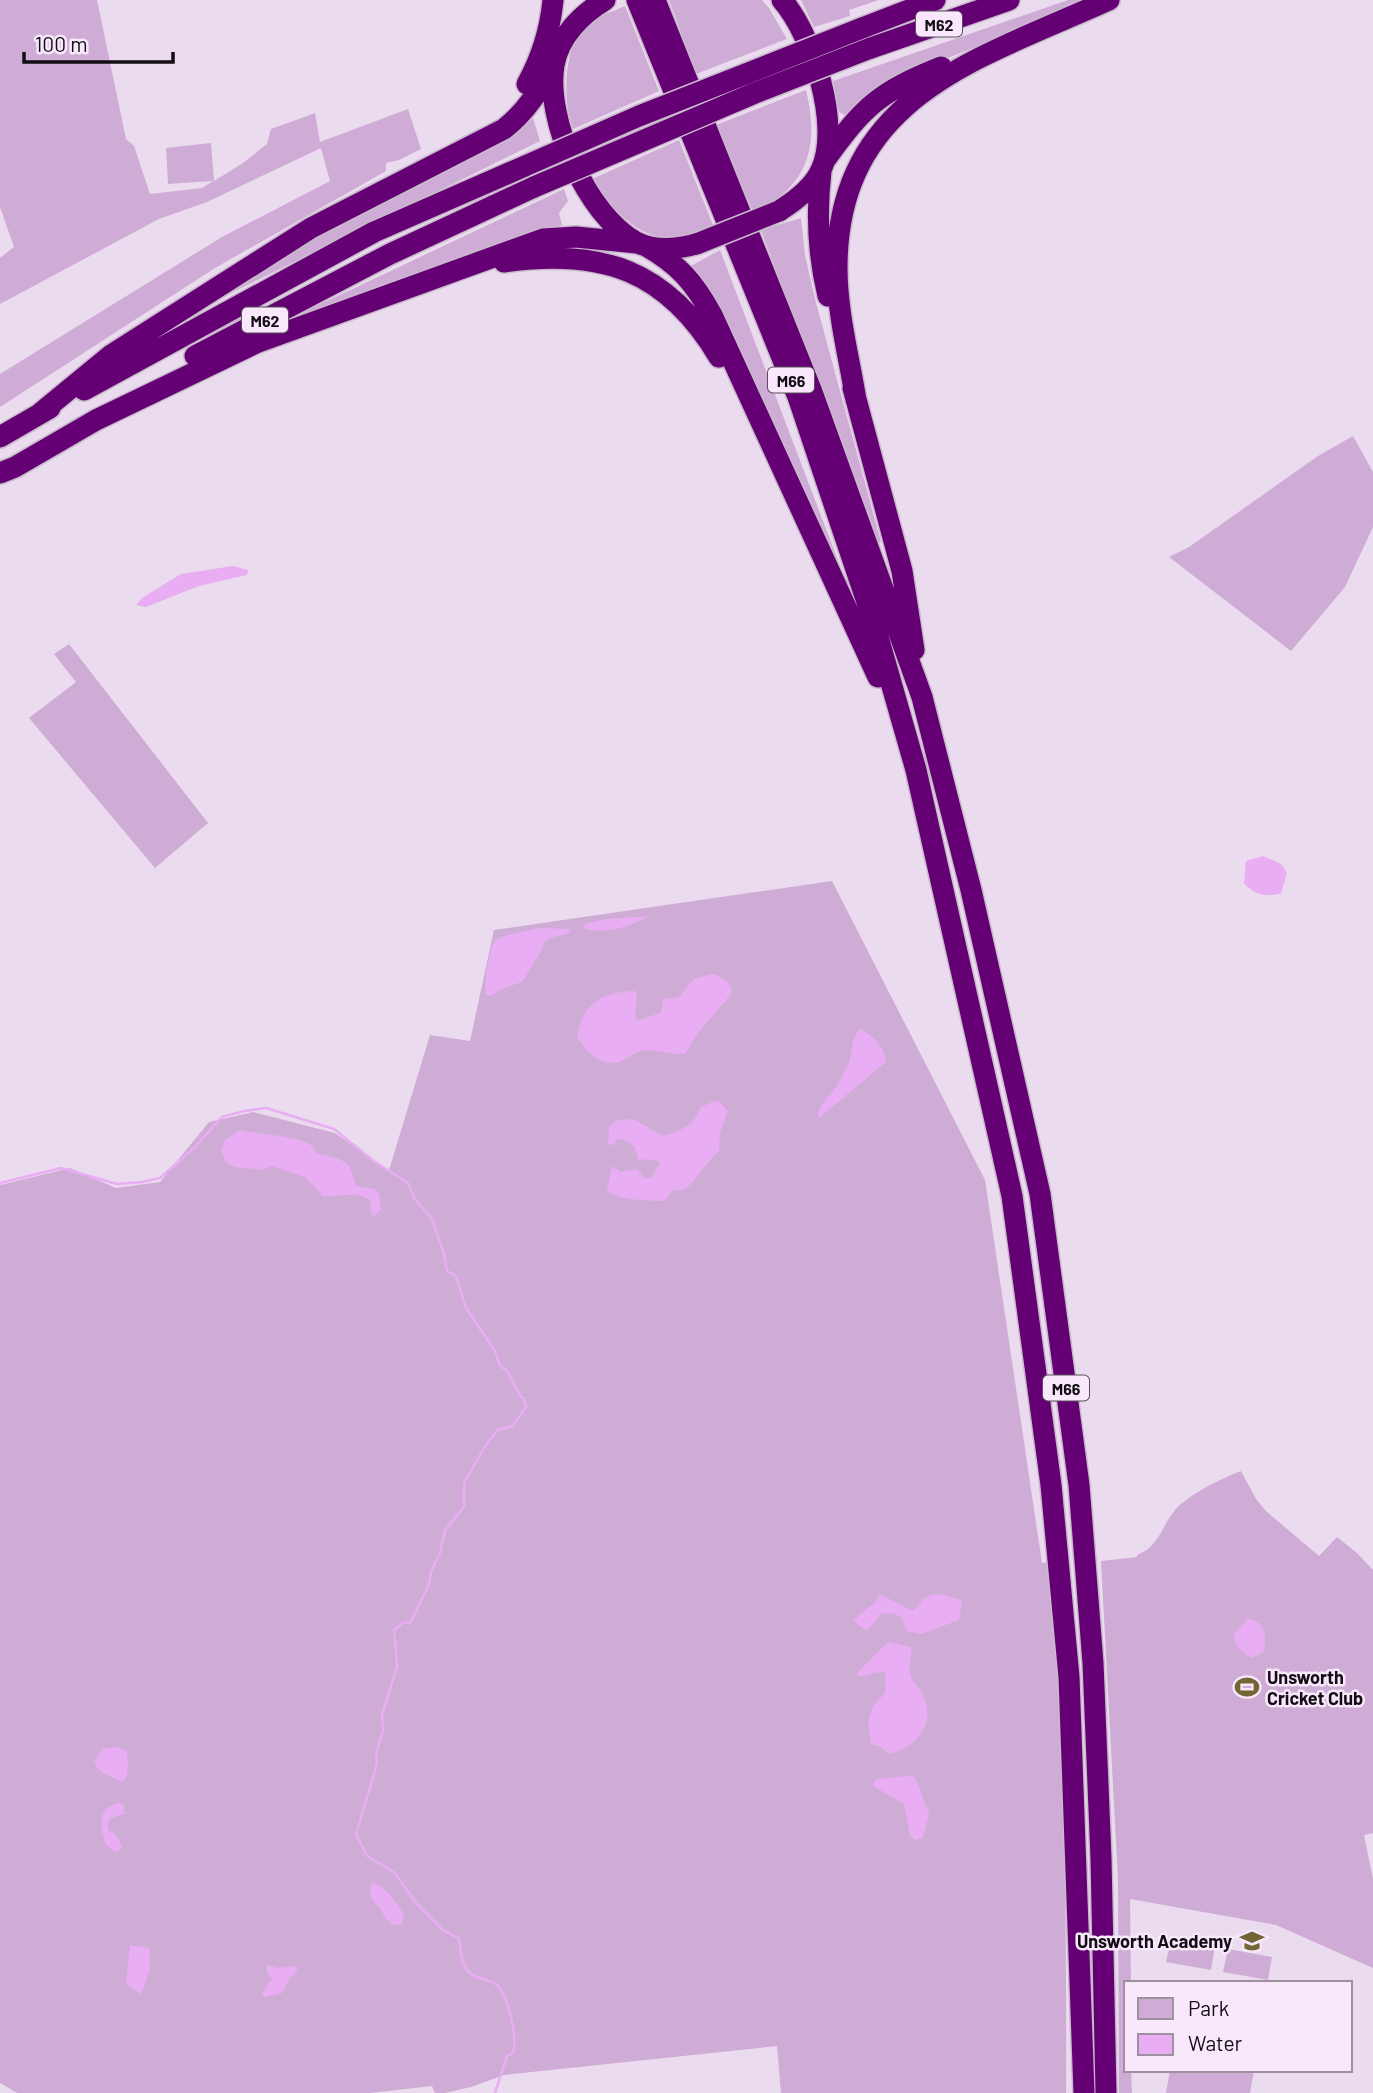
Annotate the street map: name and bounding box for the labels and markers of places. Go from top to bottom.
place label: Unsworth Cricket Club [1267,1666,1363,1709]
sports icon: Unsworth Cricket Club [1233,1673,1261,1701]
school or university icon: Unsworth Academy [1238,1927,1266,1955]
place label: Unsworth Academy [1077,1930,1232,1952]

